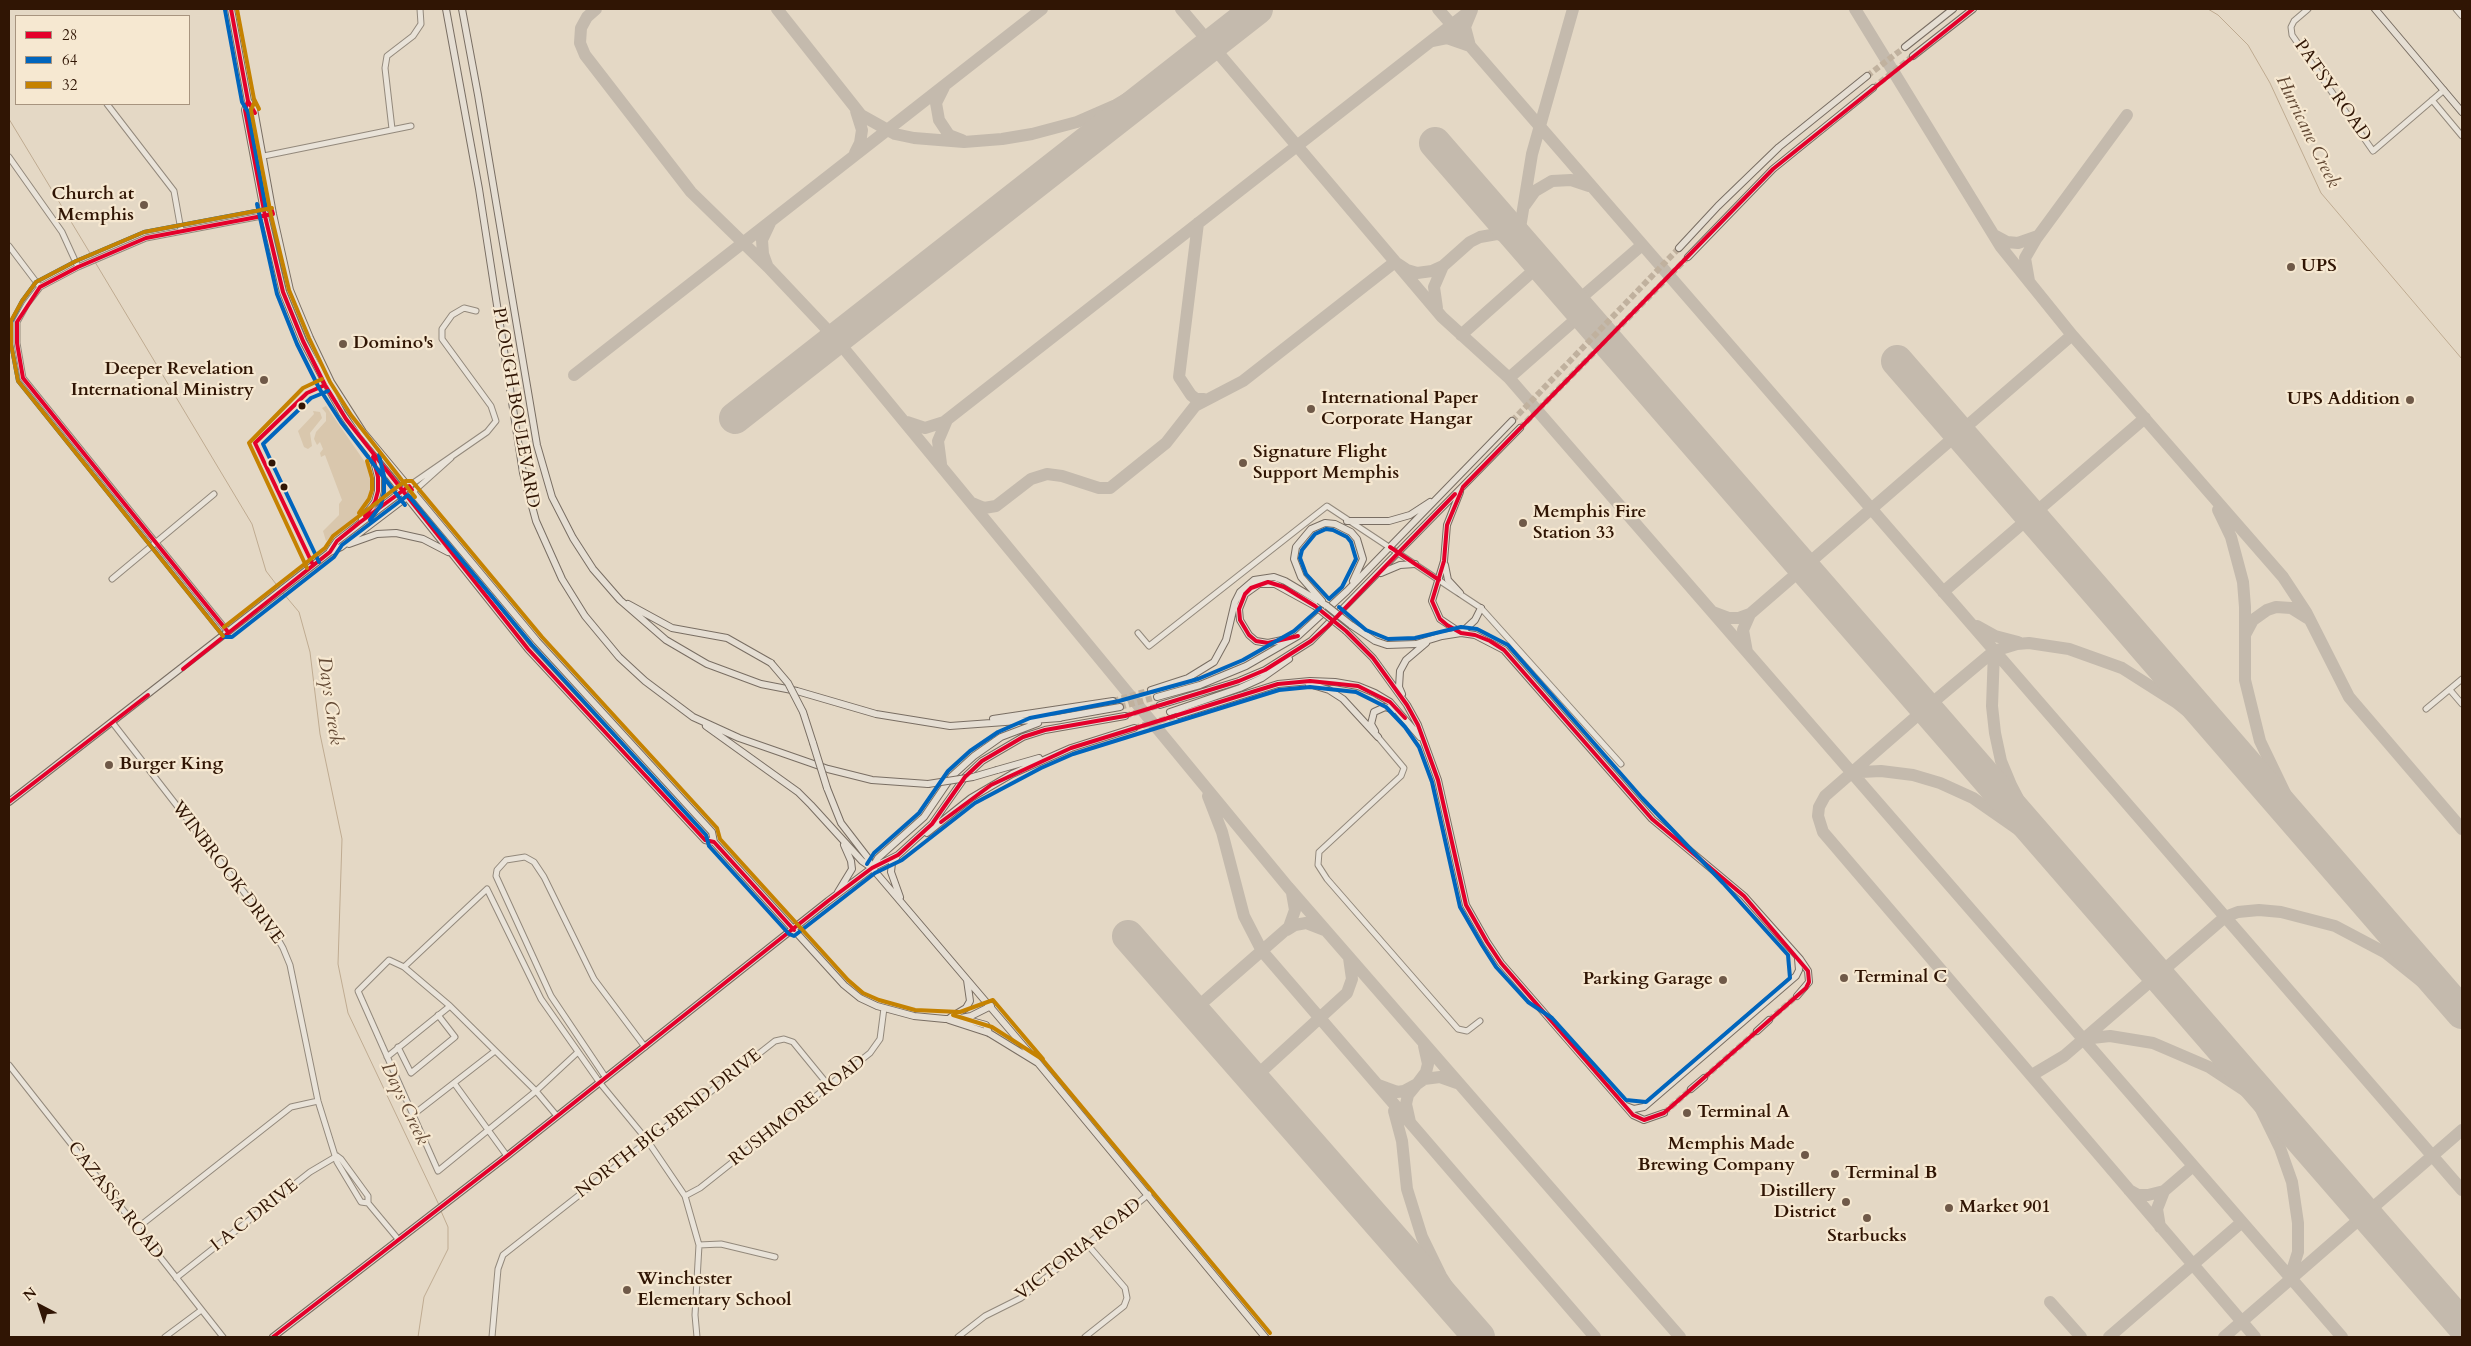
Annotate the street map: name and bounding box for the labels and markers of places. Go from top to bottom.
place label: Church at Memphis [51,184,134,226]
marker: Church at Memphis [138,199,150,211]
place label: UPS [2301,256,2337,278]
marker: UPS [2285,261,2297,273]
place label: Domino's [353,333,433,355]
marker: Domino's [337,338,349,350]
place label: Deeper Revelation International Ministry [71,359,254,402]
marker: Deeper Revelation International Ministry [258,374,270,386]
place label: International Paper Corporate Hangar [1321,388,1478,430]
place label: UPS Addition [2287,389,2400,411]
marker: UPS Addition [2404,394,2416,406]
unlabelled marker [297,401,307,411]
marker: International Paper Corporate Hangar [1305,403,1317,415]
place label: Signature Flight Support Memphis [1253,442,1399,484]
marker: Signature Flight Support Memphis [1237,457,1249,469]
unlabelled marker [267,458,277,468]
unlabelled marker [279,482,289,492]
place label: Memphis Fire Station 33 [1533,502,1646,544]
marker: Memphis Fire Station 33 [1517,517,1529,529]
place label: Burger King [119,754,223,776]
marker: Burger King [103,759,115,771]
place label: Terminal C [1854,967,1947,989]
place label: Parking Garage [1583,969,1713,991]
marker: Terminal C [1838,972,1850,984]
marker: Parking Garage [1717,974,1729,986]
place label: Terminal A [1697,1102,1790,1124]
marker: Terminal A [1681,1107,1693,1119]
place label: Memphis Made Brewing Company [1637,1134,1795,1176]
marker: Memphis Made Brewing Company [1799,1149,1811,1161]
place label: Terminal B [1845,1163,1937,1185]
marker: Terminal B [1829,1168,1841,1180]
place label: Distillery District [1760,1181,1836,1224]
marker: Distillery District [1840,1196,1852,1208]
place label: Market 901 [1959,1197,2051,1219]
marker: Market 901 [1943,1202,1955,1214]
marker: Starbucks [1861,1212,1873,1224]
place label: Starbucks [1827,1226,1907,1248]
place label: Winchester Elementary School [637,1269,791,1312]
marker: Winchester Elementary School [621,1284,633,1296]

